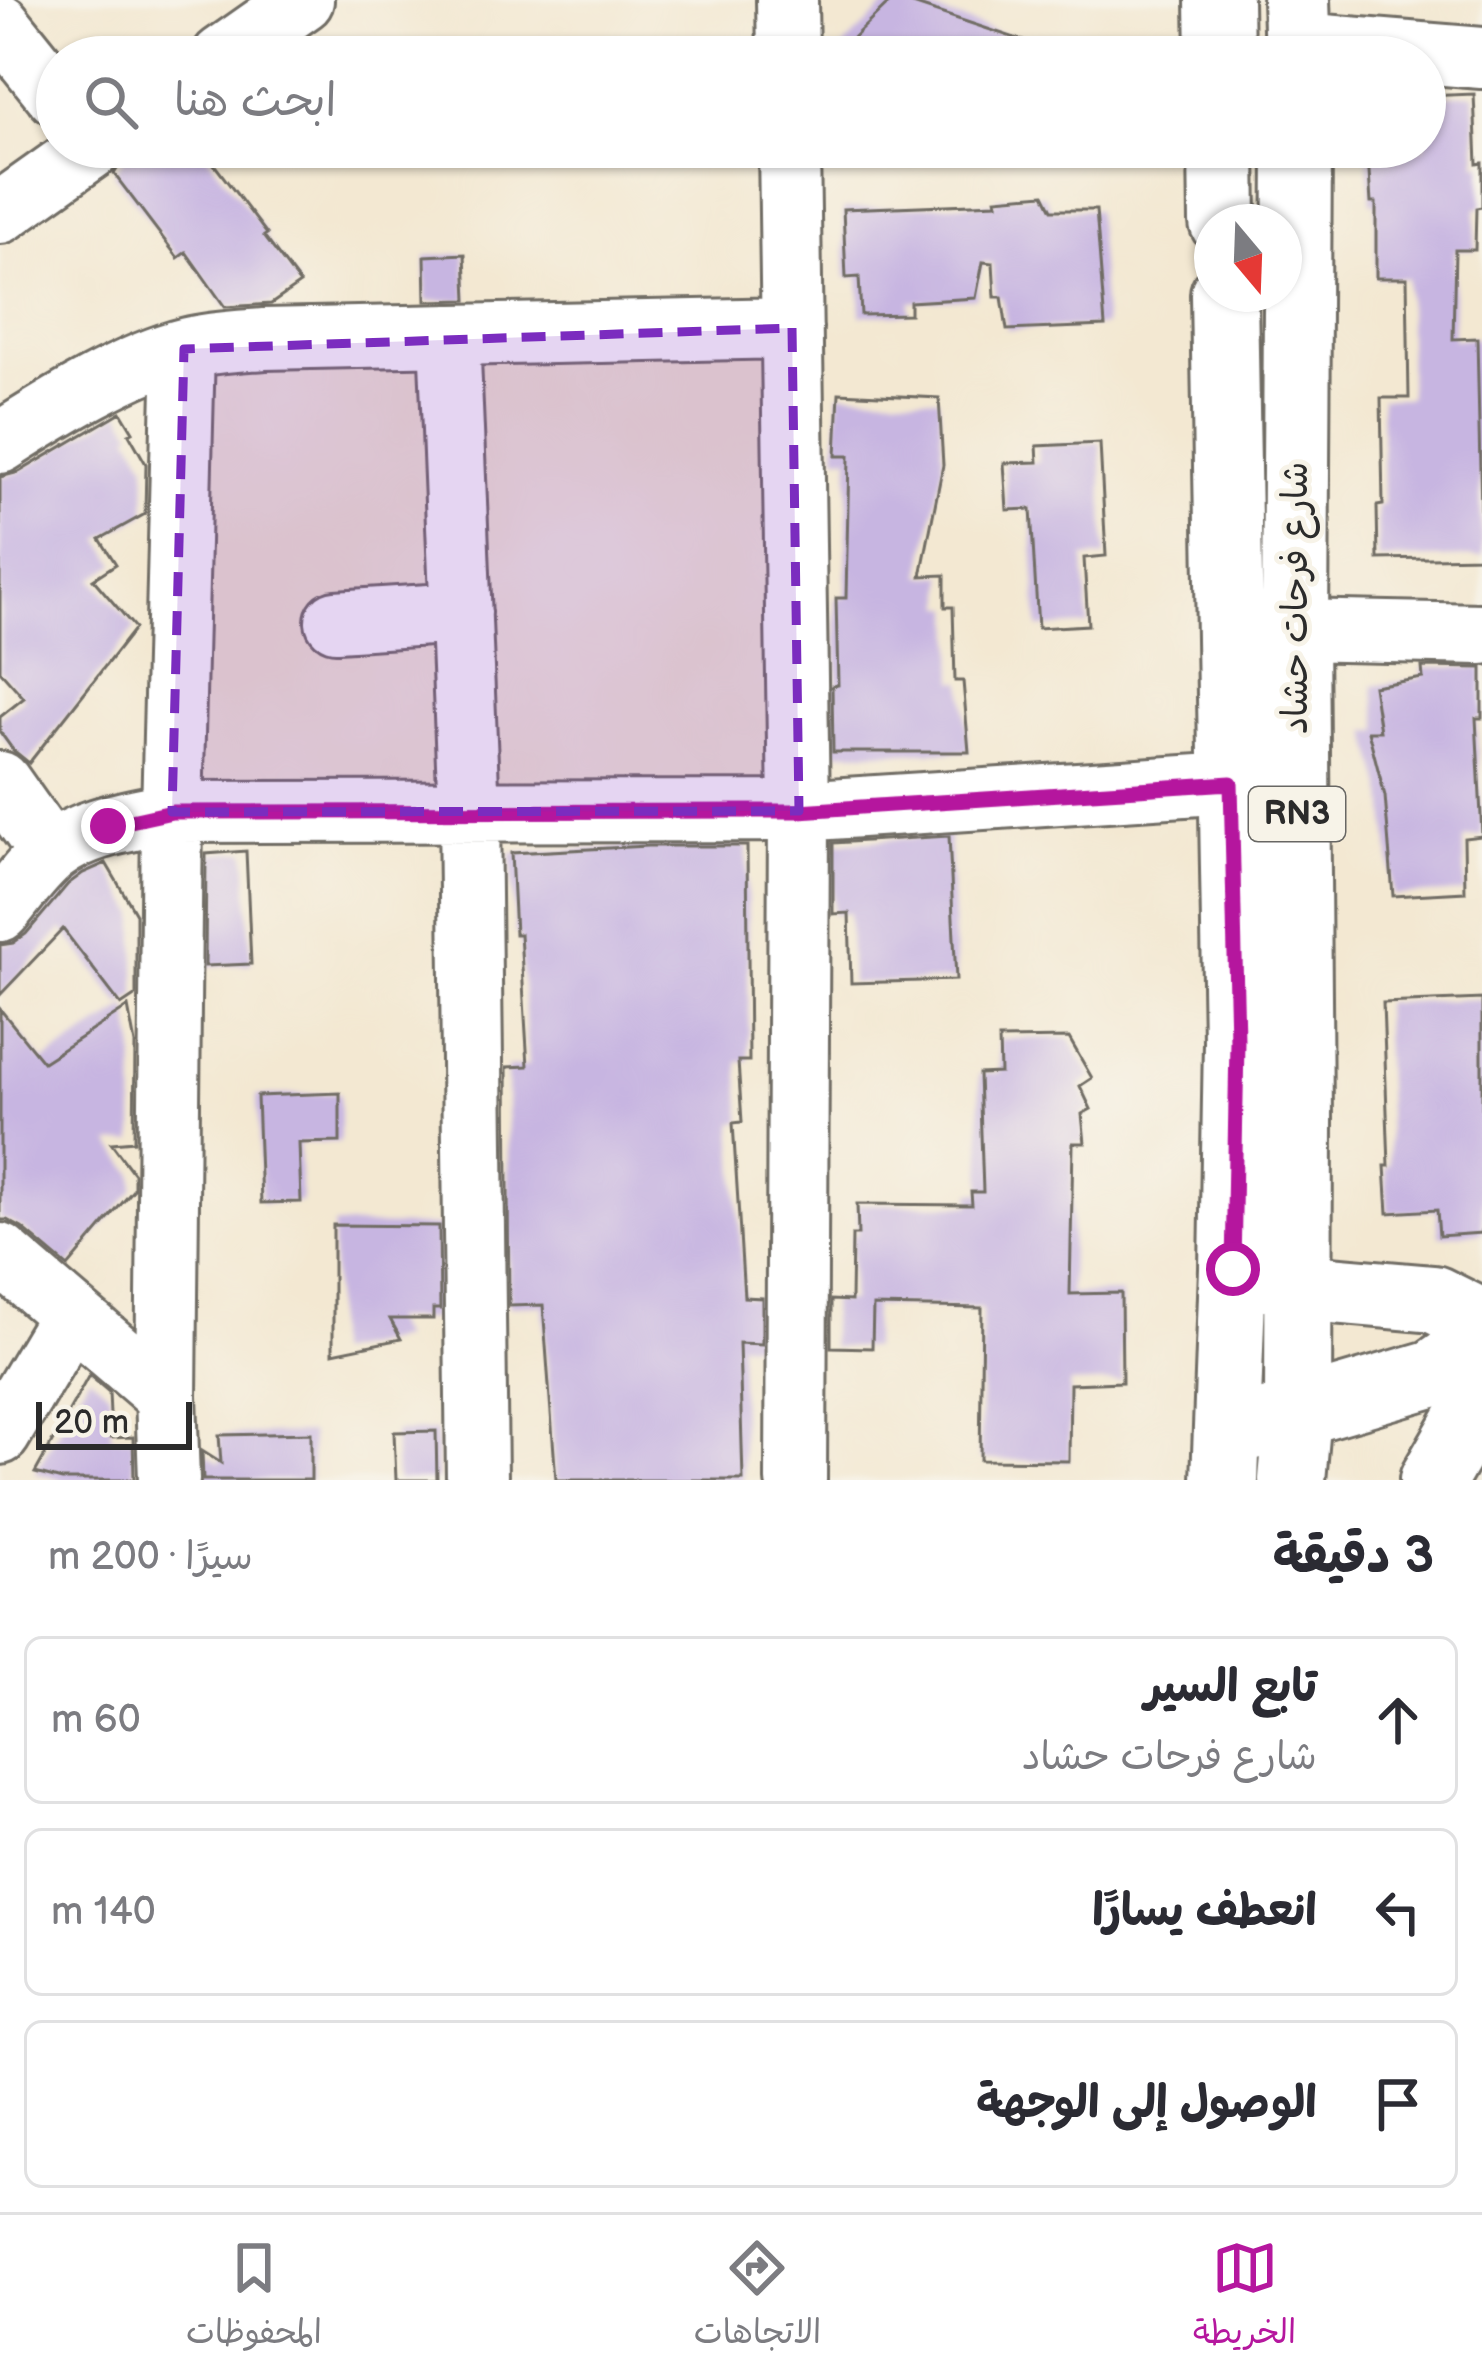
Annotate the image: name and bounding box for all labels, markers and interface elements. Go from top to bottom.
search box [36,36,1446,168]
icon: search [78,69,144,135]
text: ابحث هنا [174,74,337,129]
north arrow [1194,204,1302,312]
street label: شارع فرحات حشاد [1275,462,1320,734]
road number: RN3 [1249,787,1345,841]
route end [81,799,135,853]
route start [1206,1242,1260,1296]
scale bar [36,1396,192,1449]
text: 20 m [54,1403,129,1443]
text: 3 دقيقة [1273,1526,1434,1587]
text: سيرًا · 200 m [48,1534,253,1581]
text: تابع السير [1144,1660,1317,1715]
icon: ahead [1365,1687,1431,1753]
text: 60 m [51,1697,141,1744]
text: شارع فرحات حشاد [1022,1734,1317,1781]
icon: left [1365,1879,1431,1945]
text: انعطف يسارًا [1092,1884,1317,1939]
text: 140 m [51,1889,156,1936]
icon: arrive [1365,2071,1431,2137]
text: الوصول إلى الوجهة [976,2076,1317,2131]
tab: المحفوظات [186,2235,322,2361]
tab: الاتجاهات [694,2235,821,2361]
tab: الخريطة [1193,2235,1296,2361]

